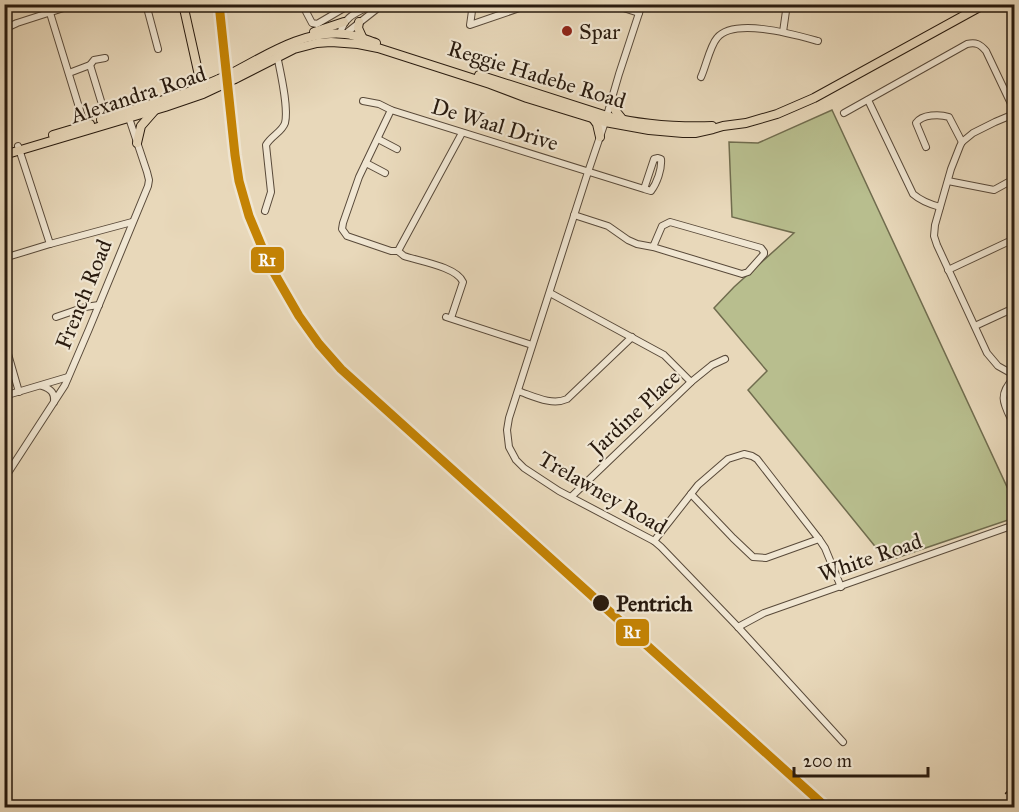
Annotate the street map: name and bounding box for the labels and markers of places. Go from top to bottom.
place label: Spar [579,18,621,45]
marker: Spar [560,24,574,38]
place label: Pentrich [616,590,693,617]
marker: Pentrich [591,593,611,613]

